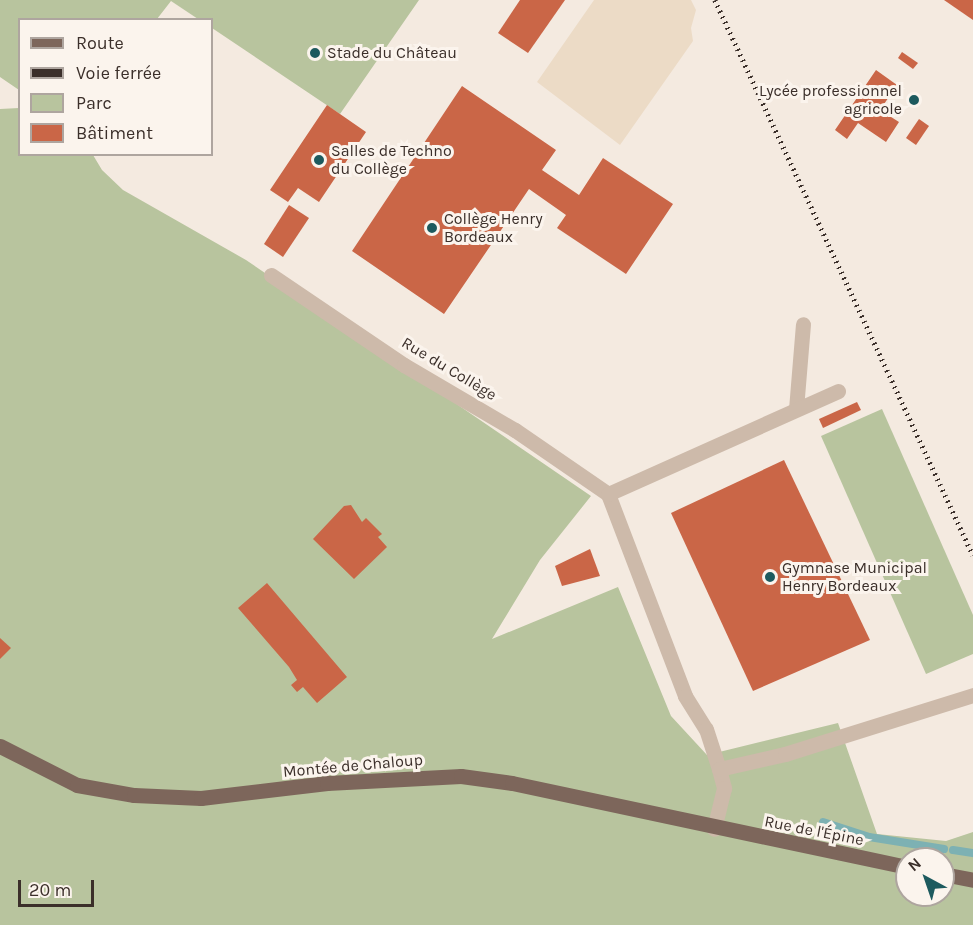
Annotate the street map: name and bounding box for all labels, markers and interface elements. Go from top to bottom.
legend [18,18,213,156]
text: Route [76,32,124,54]
place label: Stade du Château [327,43,457,63]
marker: Stade du Château [308,46,322,60]
text: Voie ferrée [76,62,161,84]
place label: Lycée professionnel agricole [759,81,902,119]
text: Parc [76,92,112,114]
marker: Lycée professionnel agricole [907,93,921,107]
text: Bâtiment [76,122,153,144]
place label: Salles de Techno du Collège [331,141,452,179]
marker: Salles de Techno du Collège [312,153,326,167]
place label: Collège Henry Bordeaux [444,209,543,247]
marker: Collège Henry Bordeaux [425,221,439,235]
street label: Rue du Collège [398,333,500,405]
place label: Gymnase Municipal Henry Bordeaux [782,558,927,596]
marker: Gymnase Municipal Henry Bordeaux [763,570,777,584]
street label: Montée de Chaloup [282,750,424,782]
street label: Rue de l'Épine [763,812,865,850]
north arrow [895,847,955,907]
text: N [904,853,925,875]
scale bar [21,868,98,906]
text: 20 m [29,879,71,901]

